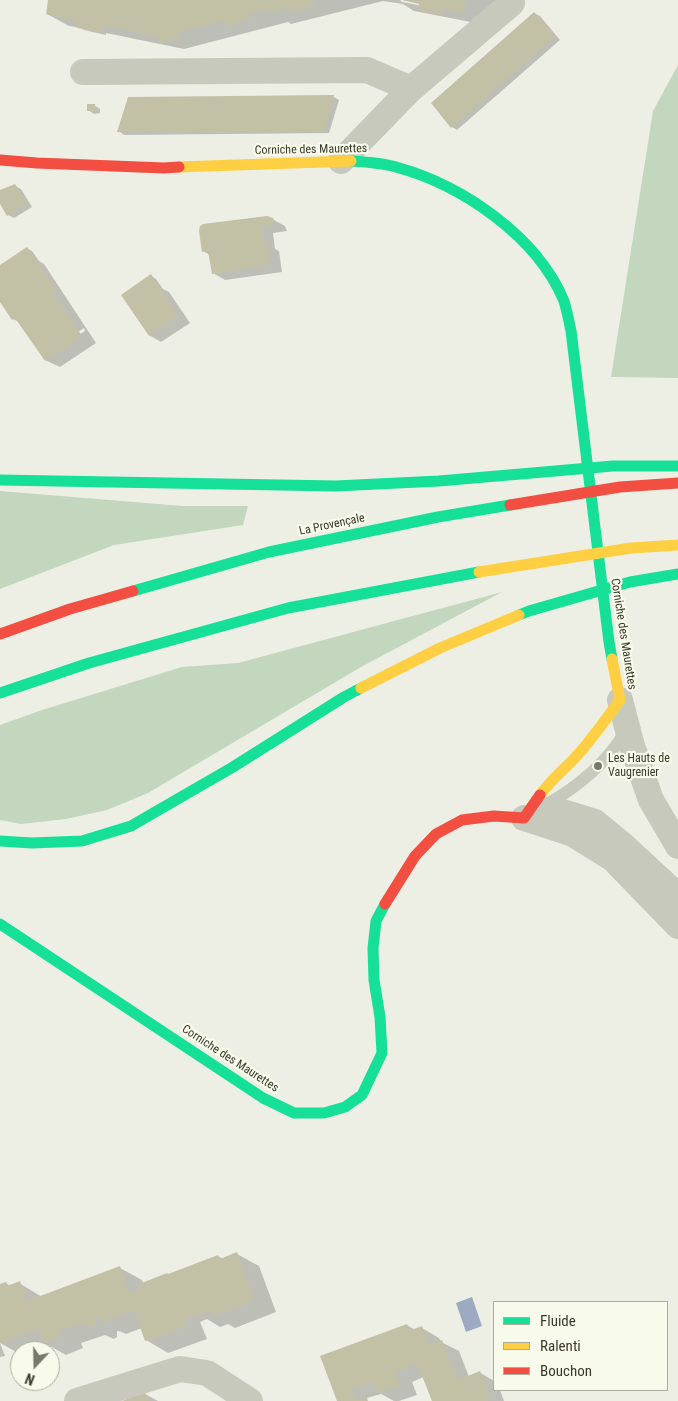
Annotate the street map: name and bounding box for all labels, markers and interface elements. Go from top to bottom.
street label: Corniche des Maurettes [255,142,367,158]
street label: La Provençale [298,511,366,539]
street label: Corniche des Maurettes [607,577,639,691]
place label: Les Hauts de Vaugrenier [608,752,670,780]
marker: Les Hauts de Vaugrenier [592,760,604,772]
street label: Corniche des Maurettes [179,1022,281,1096]
legend [493,1301,668,1391]
text: Fluide [540,1312,576,1330]
text: Ralenti [540,1337,581,1355]
north arrow [10,1341,60,1391]
text: Bouchon [540,1362,592,1380]
text: N [23,1370,37,1388]

